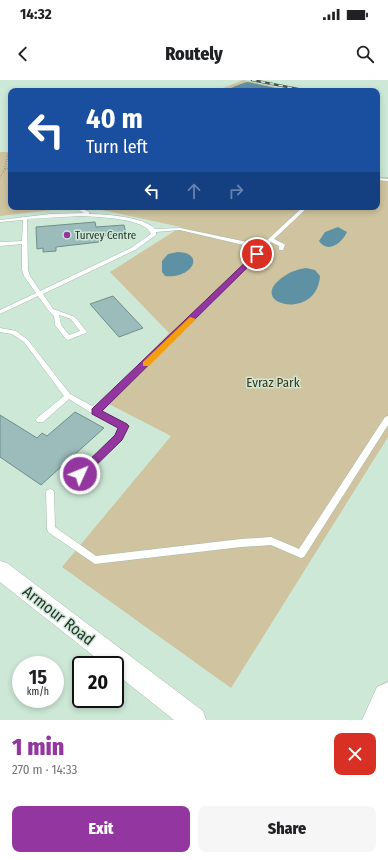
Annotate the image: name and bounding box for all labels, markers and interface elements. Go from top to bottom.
text: 14:32 [20,5,52,23]
icon: back [12,43,34,65]
text: Routely [165,43,223,65]
icon: search [354,43,376,65]
text: 40 m [86,102,143,135]
icon: left [20,104,72,156]
text: Turn left [86,136,148,158]
icon: left [141,180,163,202]
icon: ahead [183,180,205,202]
icon: right [225,180,247,202]
place label: Turvey Centre [75,229,136,242]
marker: Turvey Centre [62,230,72,240]
pin [240,237,274,271]
icon: arrive [246,243,268,265]
park label: Evraz Park [246,375,301,390]
position arrow [59,453,101,495]
street label: Armour Road [19,582,98,649]
speed limit sign: 20 [72,656,124,708]
text: 15 [29,665,47,689]
text: km/h [27,686,49,698]
text: 1 min [12,733,64,761]
button: close [334,733,376,775]
text: 270 m · 14:33 [12,762,77,777]
button: Exit [12,806,190,852]
button: Share [198,806,376,852]

